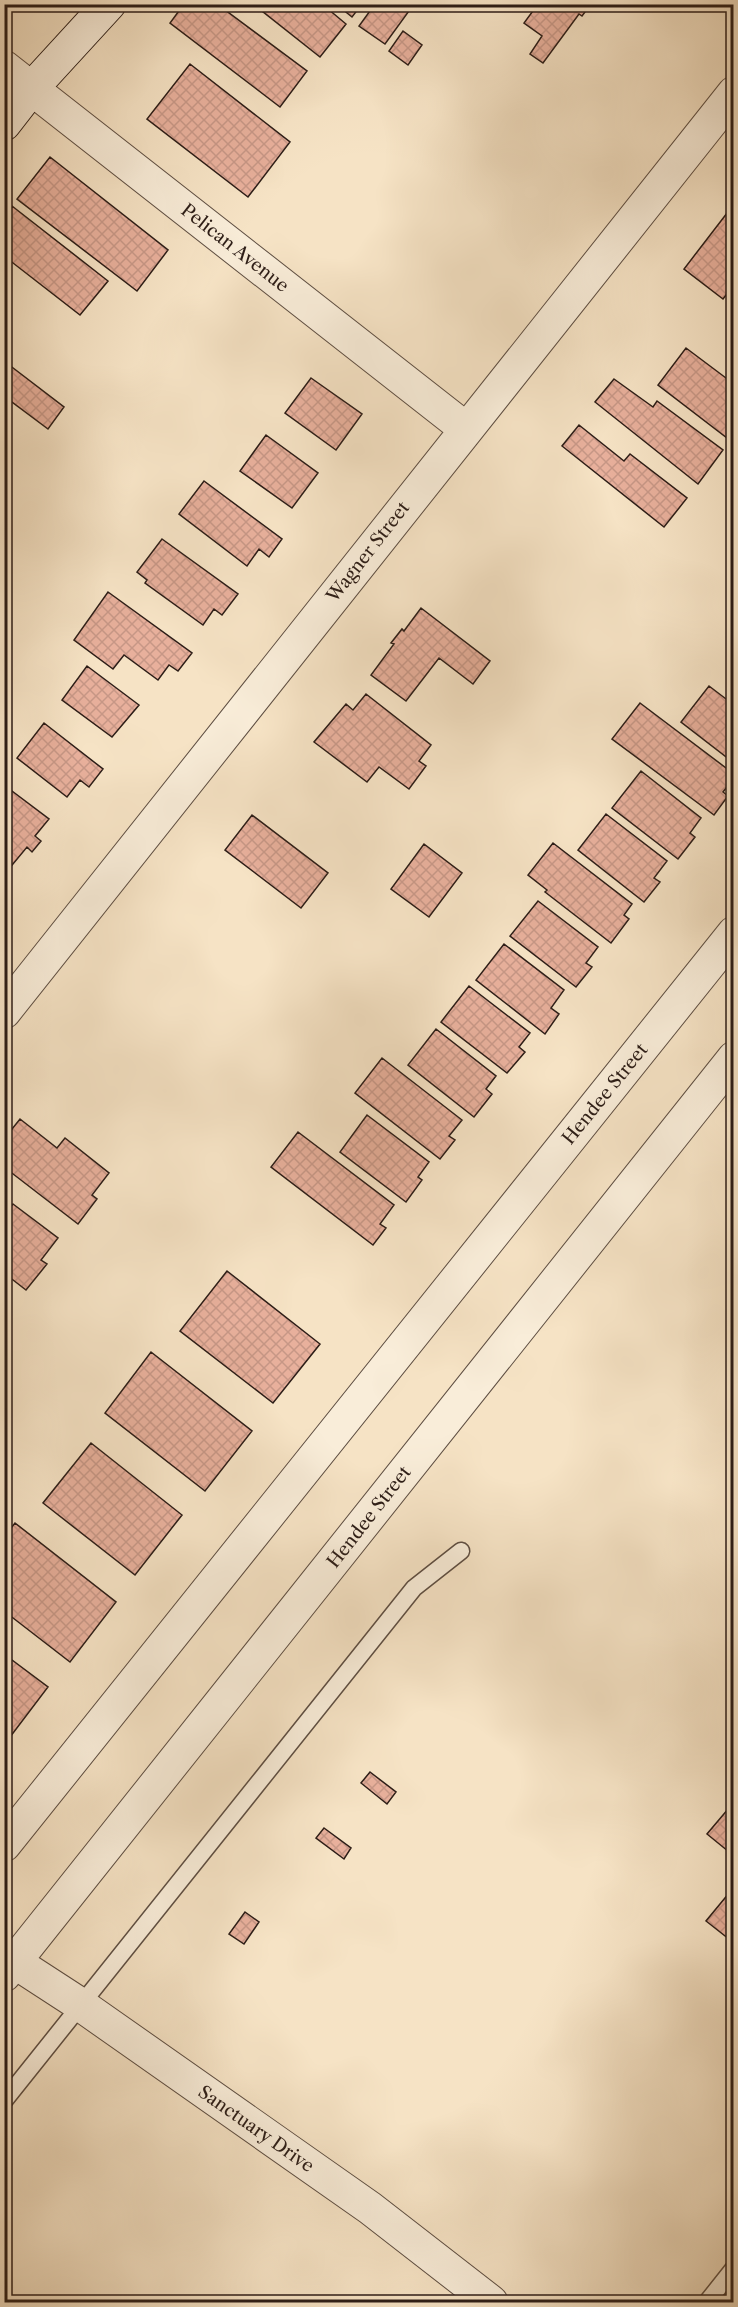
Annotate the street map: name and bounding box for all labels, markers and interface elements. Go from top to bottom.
street label: Pelican Avenue [177,199,293,297]
street label: Wagner Street [321,497,414,607]
street label: Hendee Street [558,1039,653,1149]
street label: Hendee Street [322,1461,416,1572]
street label: Sanctuary Drive [194,2081,318,2177]

